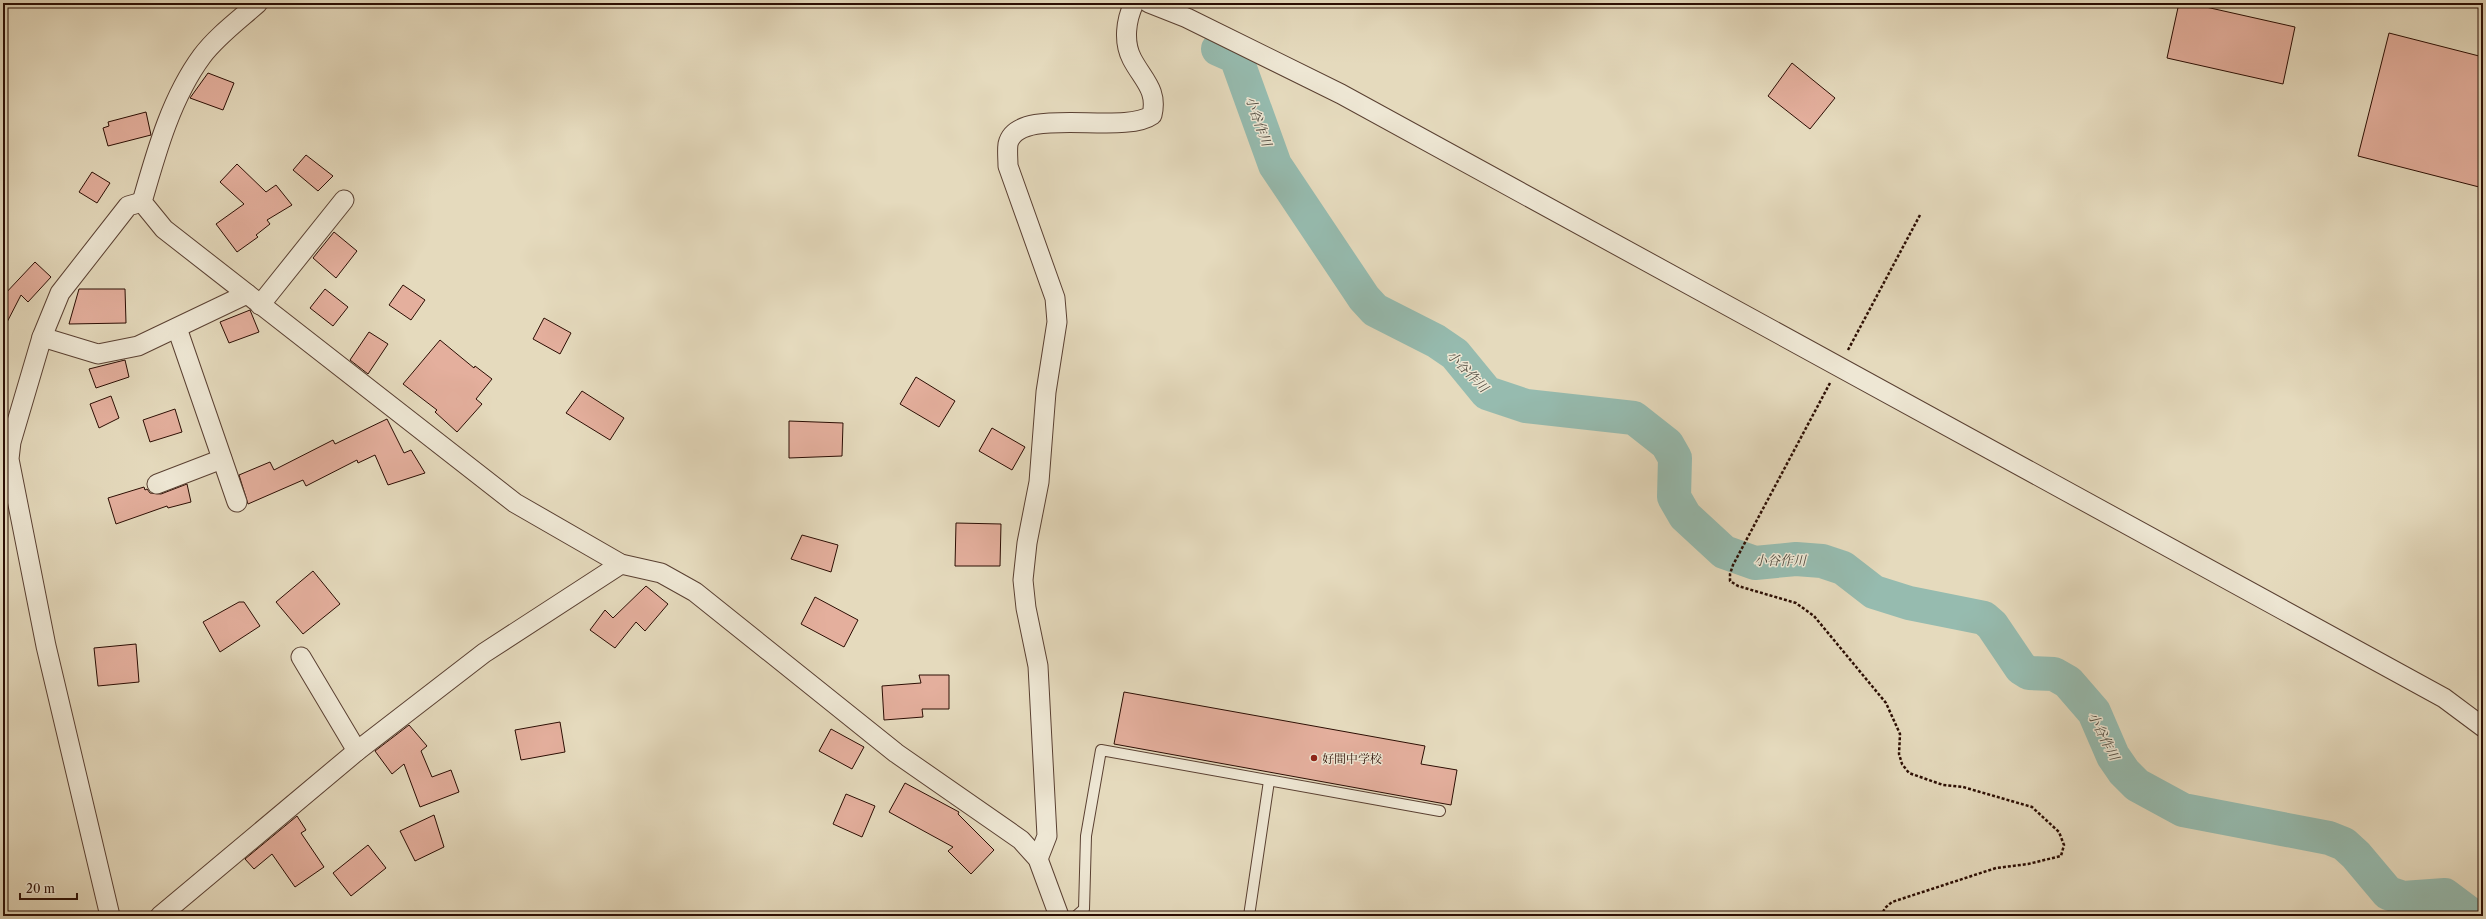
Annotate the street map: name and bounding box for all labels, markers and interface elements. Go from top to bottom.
water label: 小谷作川 [1243,94,1276,150]
water label: 小谷作川 [1444,347,1493,397]
water label: 小谷作川 [1754,552,1808,568]
water label: 小谷作川 [2085,709,2124,765]
place label: 好間中学校 [1322,751,1382,766]
marker: 好間中学校 [1309,753,1319,763]
scale bar [20,875,77,901]
text: 20 m [26,881,55,896]

